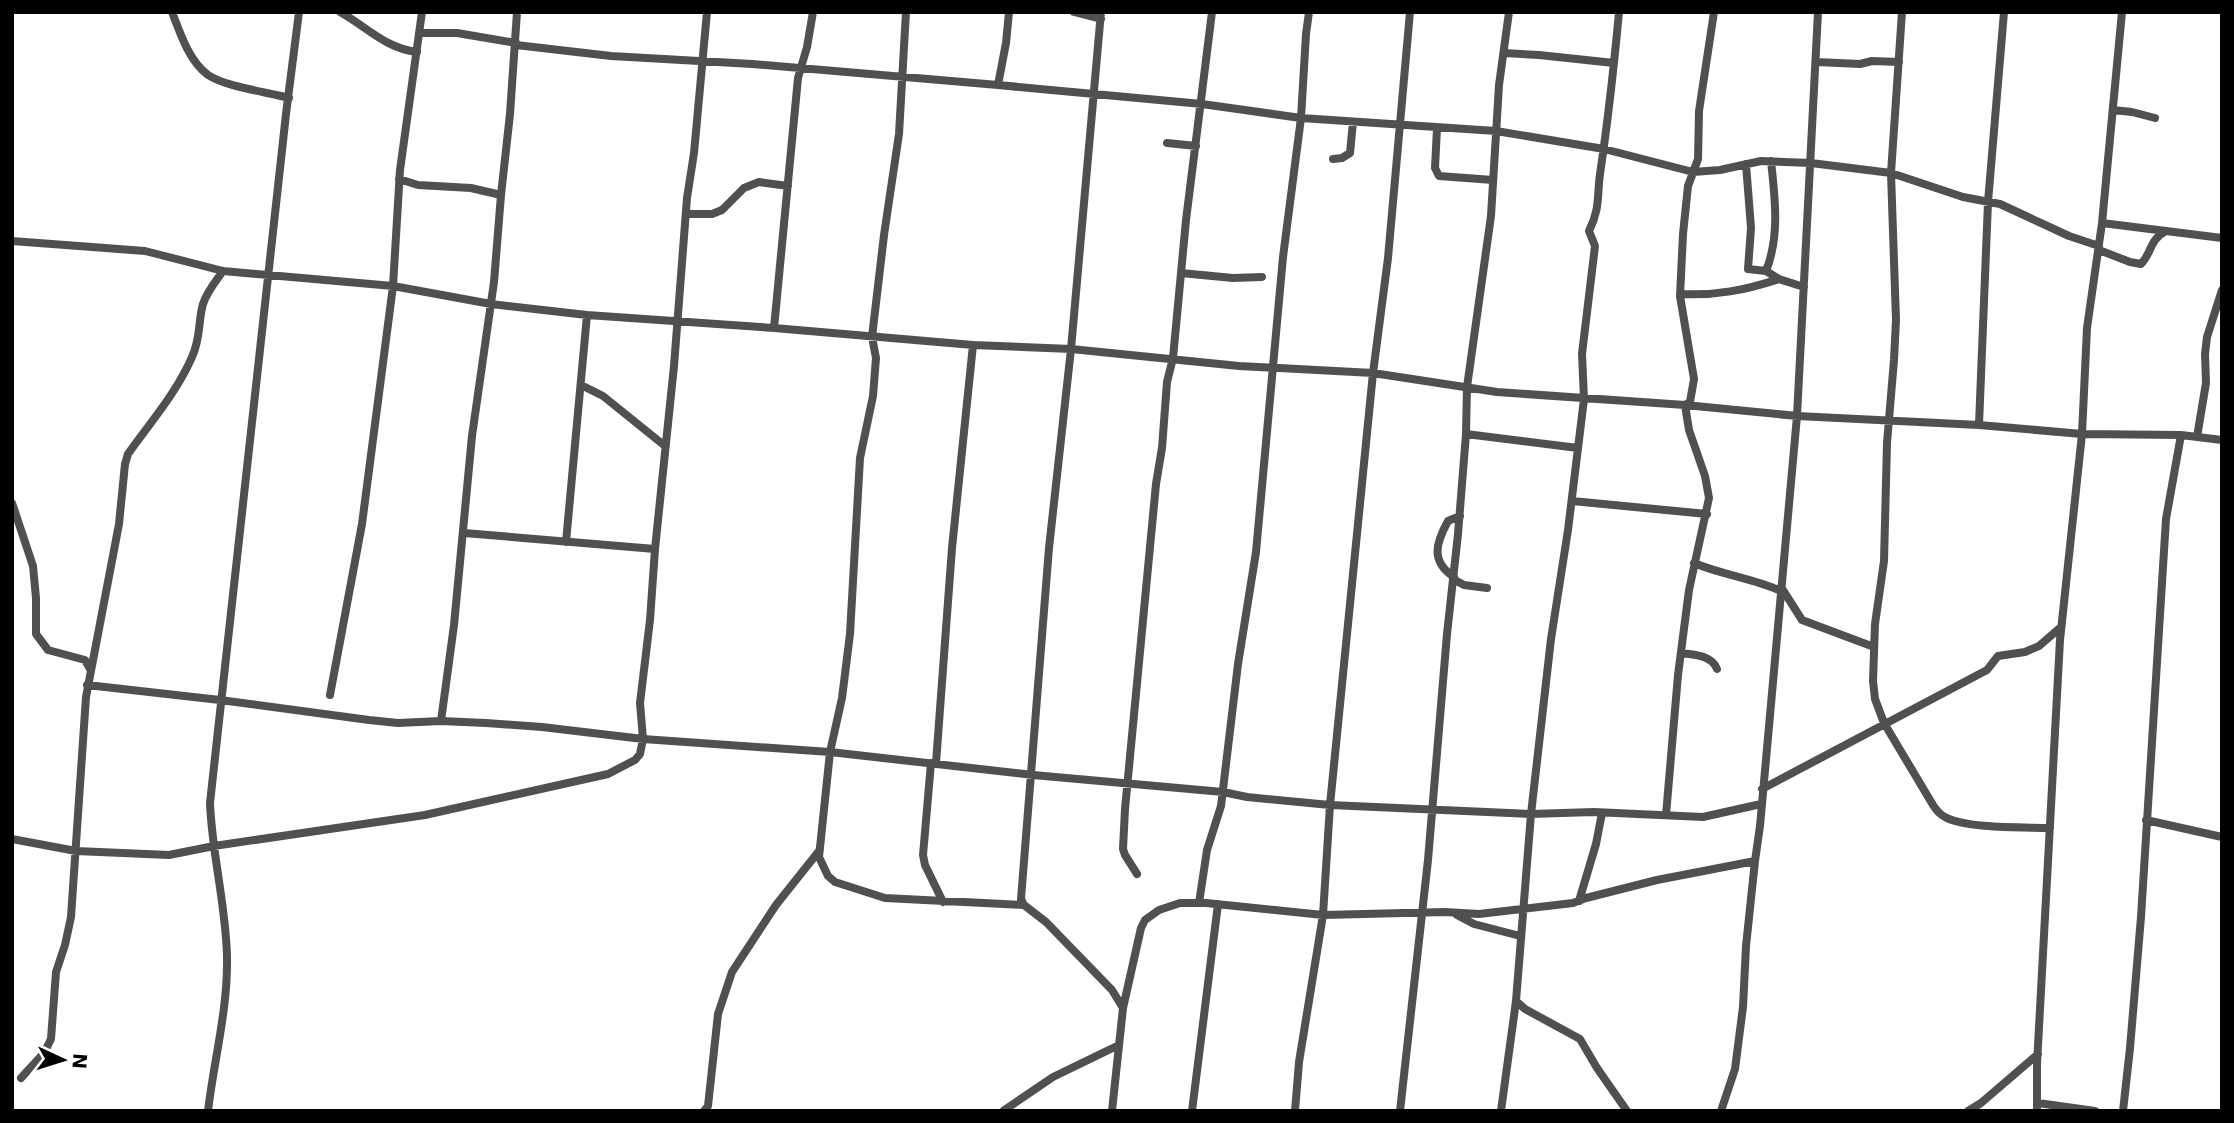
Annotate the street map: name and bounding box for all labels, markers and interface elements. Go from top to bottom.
north arrow [28,1025,98,1095]
text: N [68,1052,91,1070]

